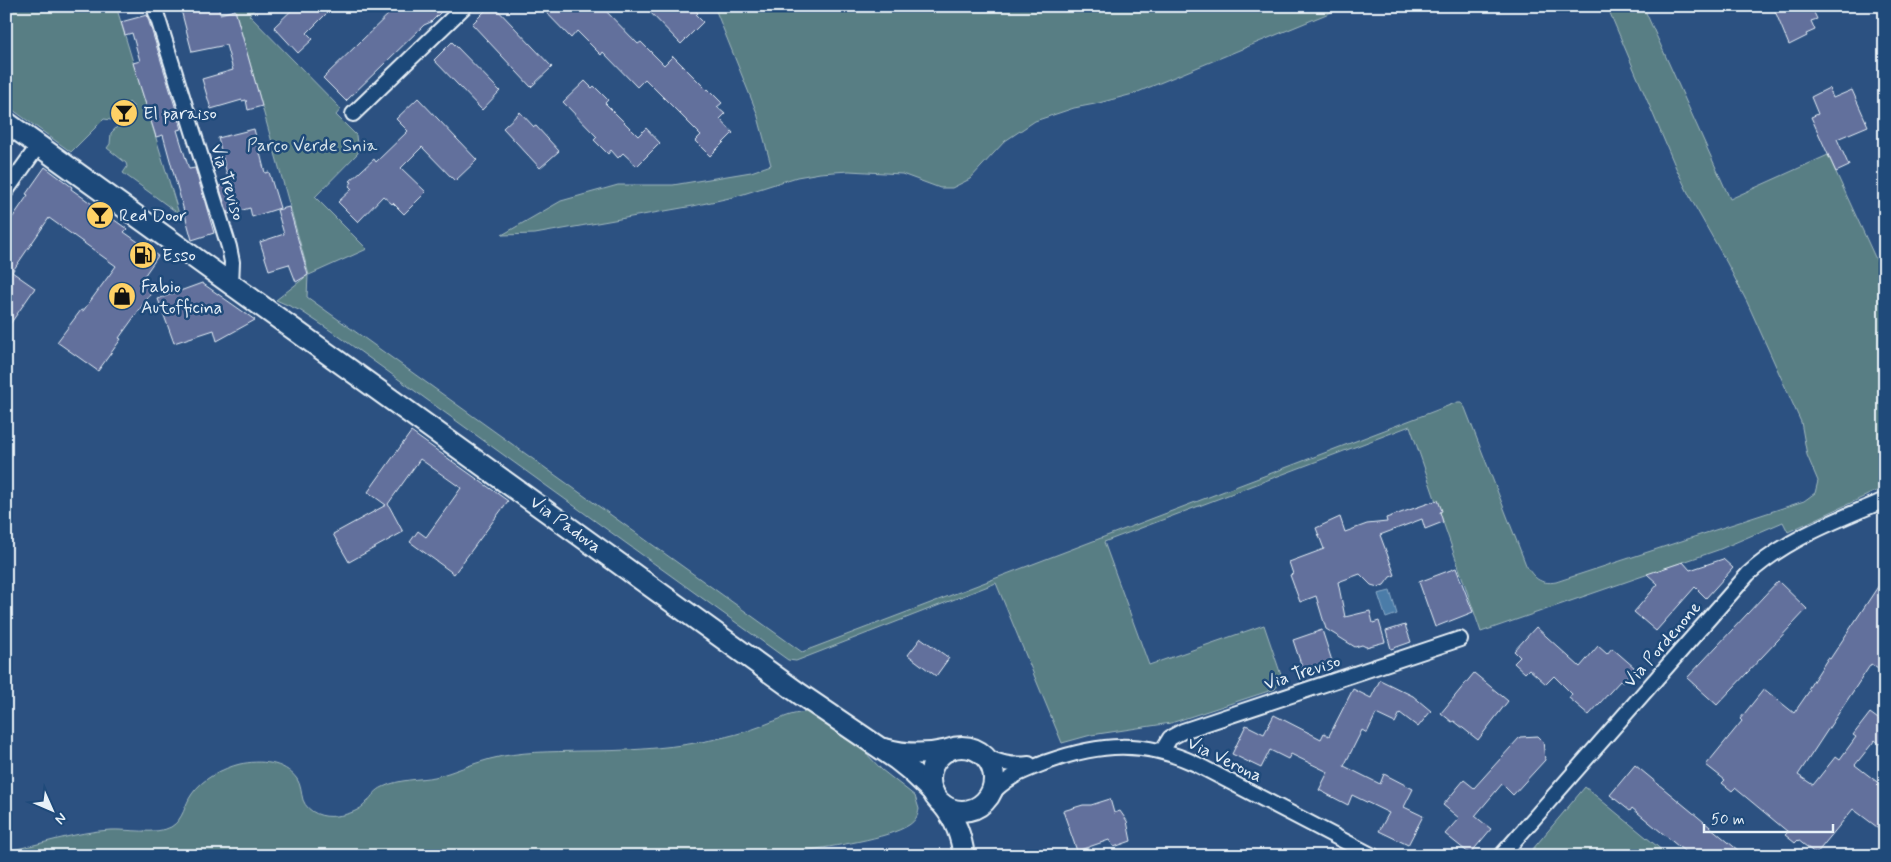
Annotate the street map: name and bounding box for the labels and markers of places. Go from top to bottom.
bar icon: El paraiso [109,98,139,128]
place label: El paraiso [143,102,217,126]
bar icon: Red Door [85,200,115,230]
place label: Red Door [119,204,187,228]
fuel station icon: Esso [128,240,158,270]
place label: Esso [162,244,196,268]
place label: Fabio Autofficina [141,275,222,320]
shop icon: Fabio Autofficina [107,281,137,311]

